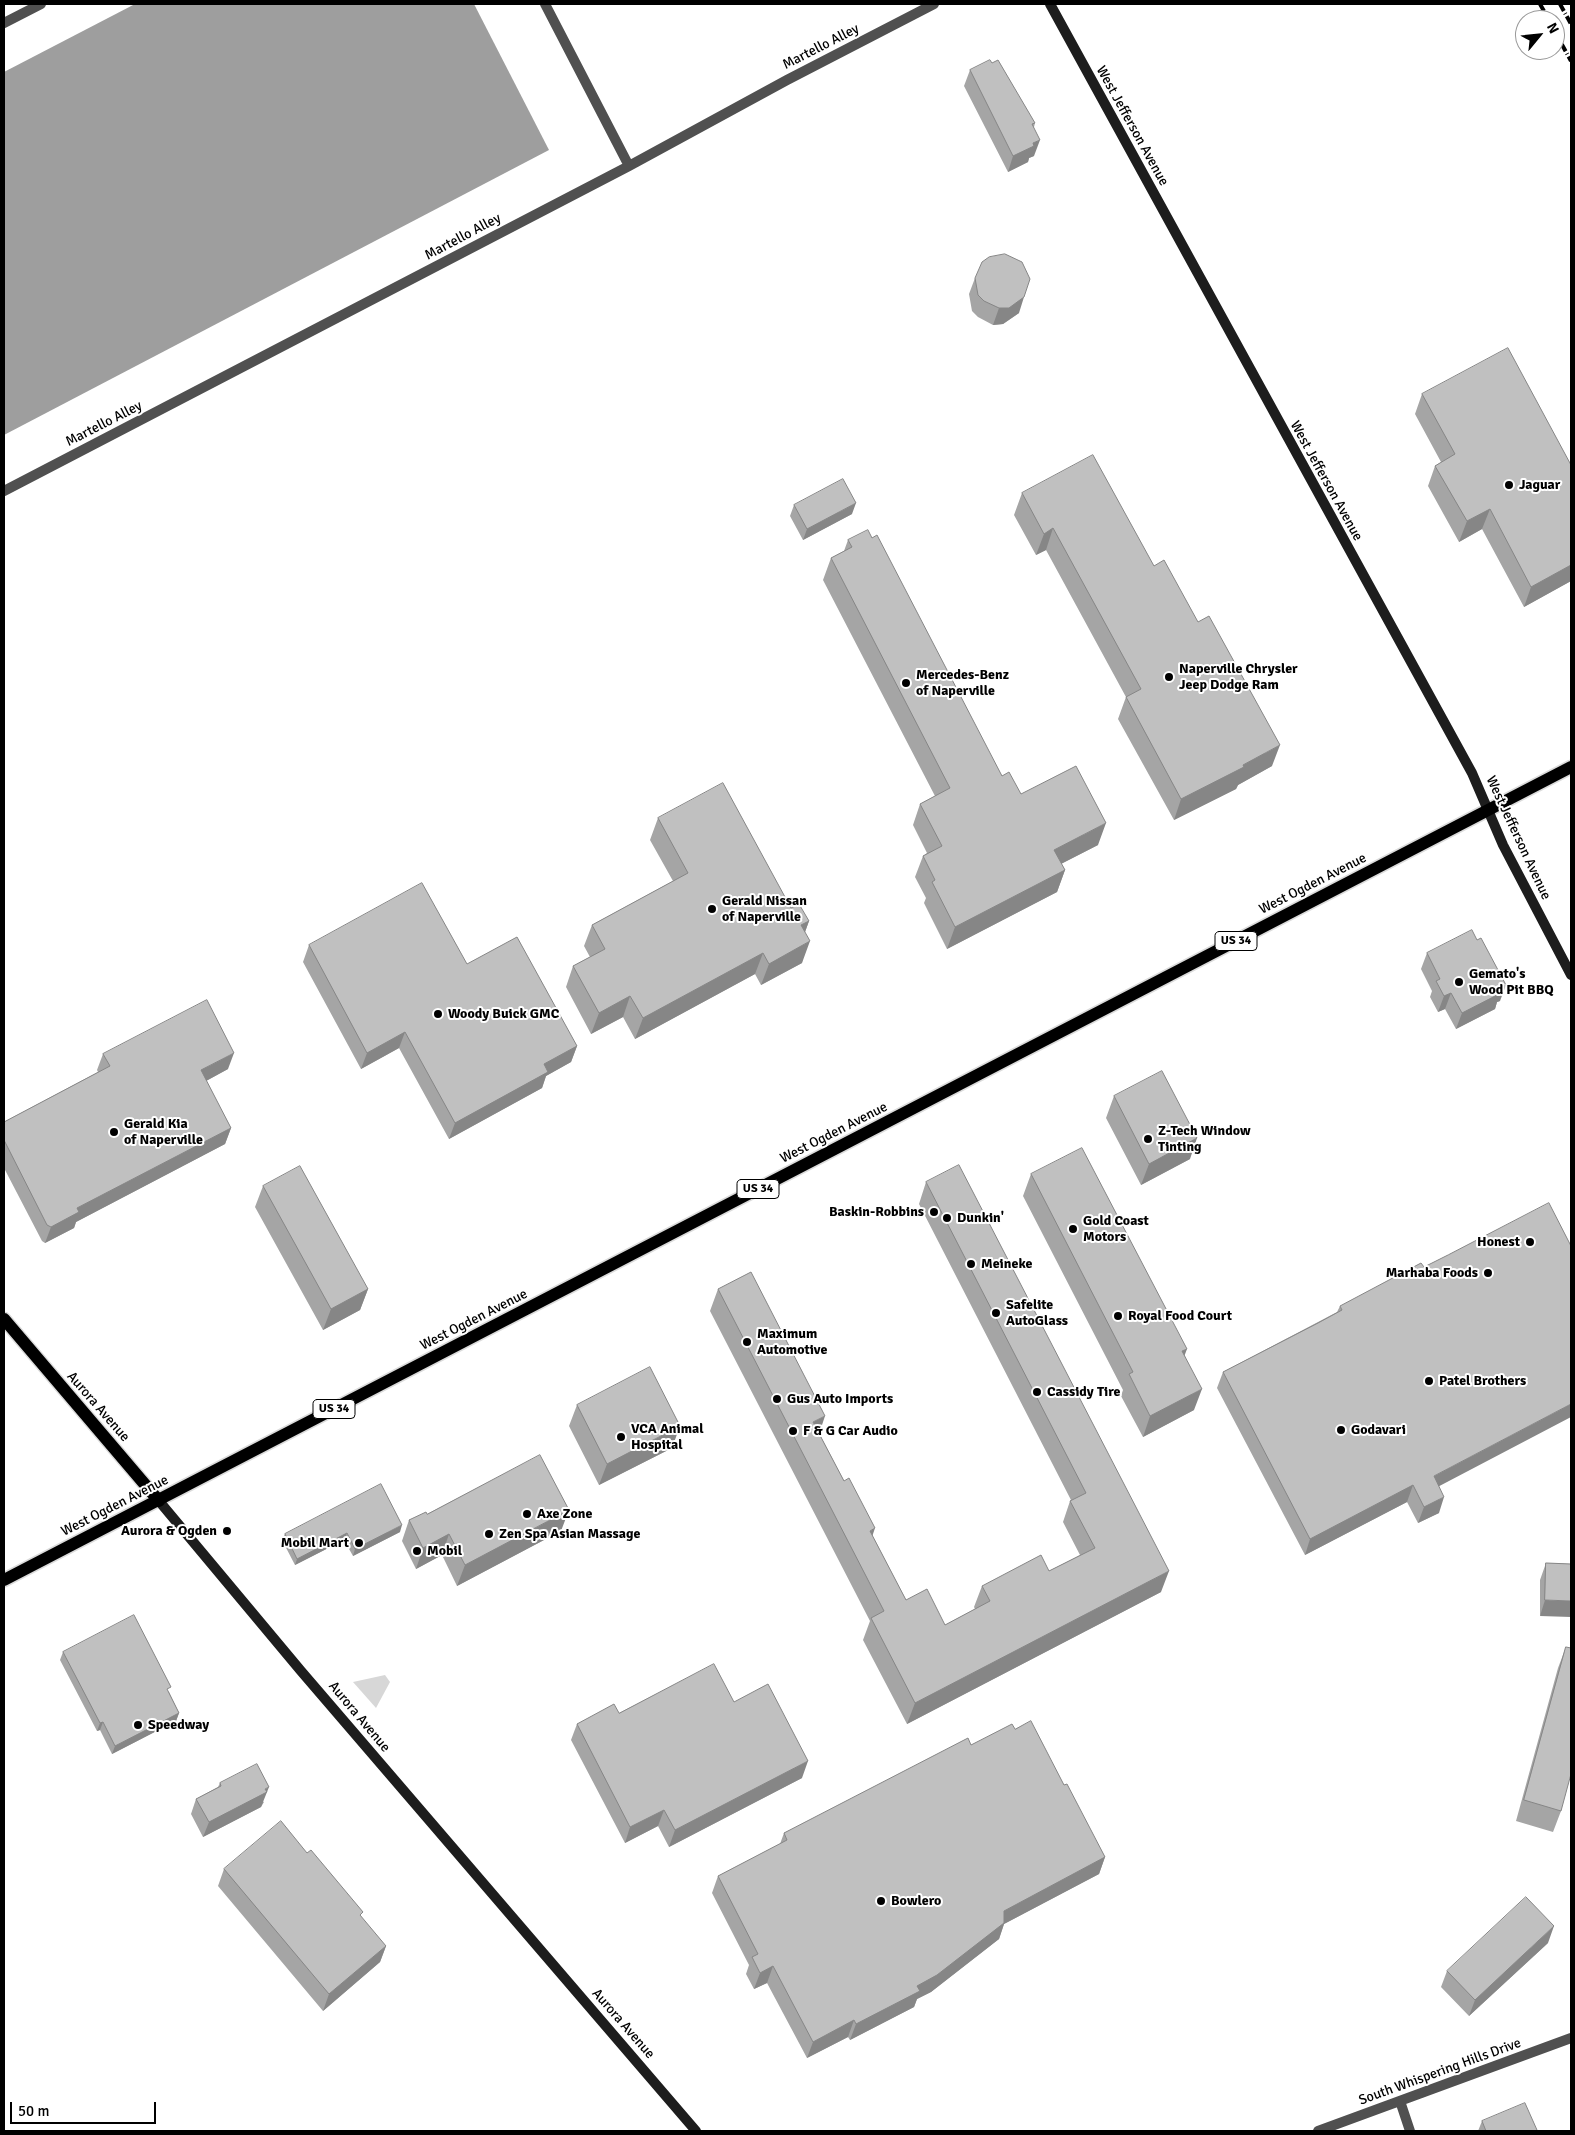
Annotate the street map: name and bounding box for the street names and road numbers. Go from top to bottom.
street label: Martello Alley [780,21,862,73]
street label: West Jefferson Avenue [1092,63,1172,189]
street label: Martello Alley [422,210,504,264]
street label: Martello Alley [63,398,145,450]
street label: West Jefferson Avenue [1286,418,1366,544]
street label: West Jefferson Avenue [1482,773,1554,903]
street label: West Ogden Avenue [1257,850,1369,918]
road number: US 34 [1215,931,1257,950]
street label: West Ogden Avenue [778,1099,890,1167]
road number: US 34 [737,1180,779,1198]
street label: West Ogden Avenue [418,1286,530,1354]
street label: Aurora Avenue [63,1369,133,1445]
road number: US 34 [313,1400,355,1418]
street label: West Ogden Avenue [59,1472,171,1540]
street label: Aurora Avenue [325,1678,393,1756]
street label: Aurora Avenue [588,1986,658,2062]
street label: South Whispering Hills Drive [1357,2035,1523,2109]

